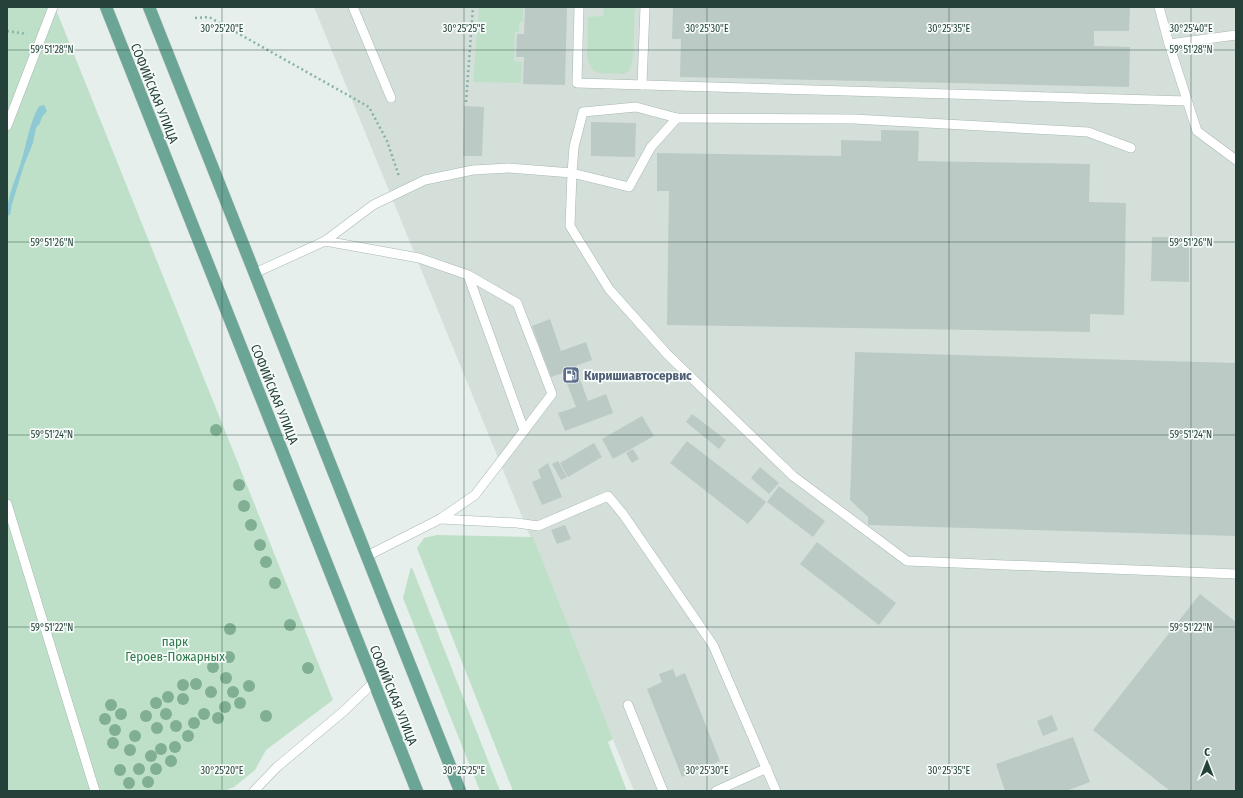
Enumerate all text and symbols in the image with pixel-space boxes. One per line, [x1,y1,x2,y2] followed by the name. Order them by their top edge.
[200,23,244,35] text: 30°25'20"E
[443,23,485,35] text: 30°25'25"E
[685,23,729,35] text: 30°25'30"E
[928,23,971,35] text: 30°25'35"E
[1169,23,1213,35] text: 30°25'40"E
[128,41,182,146] street label: СОФИЙСКАЯ УЛИЦА
[30,44,74,56] text: 59°51'28"N
[1169,44,1213,56] text: 59°51'28"N
[30,237,74,249] text: 59°51'26"N
[1169,237,1213,249] text: 59°51'26"N
[248,342,302,447] street label: СОФИЙСКАЯ УЛИЦА
[561,365,581,385] fuel station icon: Киришиавтосервис
[584,368,692,383] place label: Киришиавтосервис
[31,429,73,441] text: 59°51'24"N
[1170,429,1212,441] text: 59°51'24"N
[31,622,73,634] text: 59°51'22"N
[1170,622,1212,634] text: 59°51'22"N
[125,634,225,664] park label: парк Героев-Пожарных
[367,643,421,748] street label: СОФИЙСКАЯ УЛИЦА
[1187,742,1227,782] north arrow
[1204,746,1210,759] text: С
[200,765,244,777] text: 30°25'20"E
[443,765,485,777] text: 30°25'25"E
[685,765,729,777] text: 30°25'30"E
[928,765,971,777] text: 30°25'35"E

